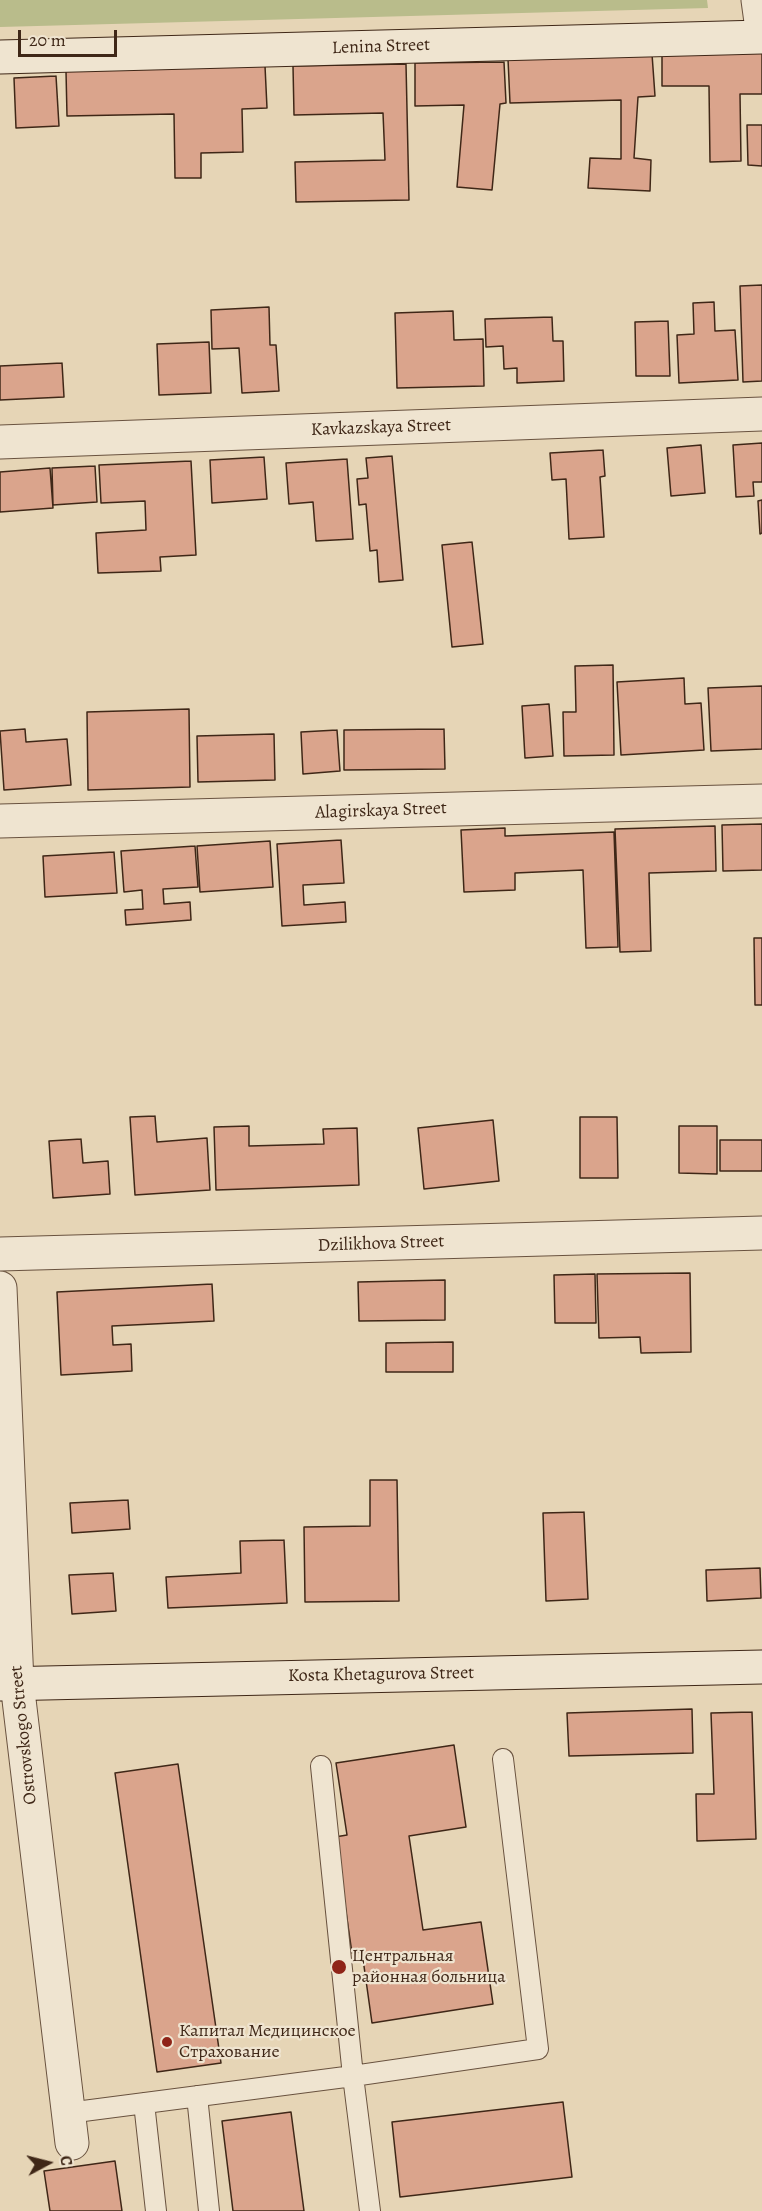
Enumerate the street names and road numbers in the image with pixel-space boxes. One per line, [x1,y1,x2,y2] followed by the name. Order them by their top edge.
[332,34,430,60] street label: Lenina Street
[311,415,451,441] street label: Kavkazskaya Street
[315,798,447,824] street label: Alagirskaya Street
[317,1231,445,1257] street label: Dzilikhova Street
[288,1663,474,1687] street label: Kosta Khetagurova Street
[6,1664,42,1806] street label: Ostrovskogo Street

